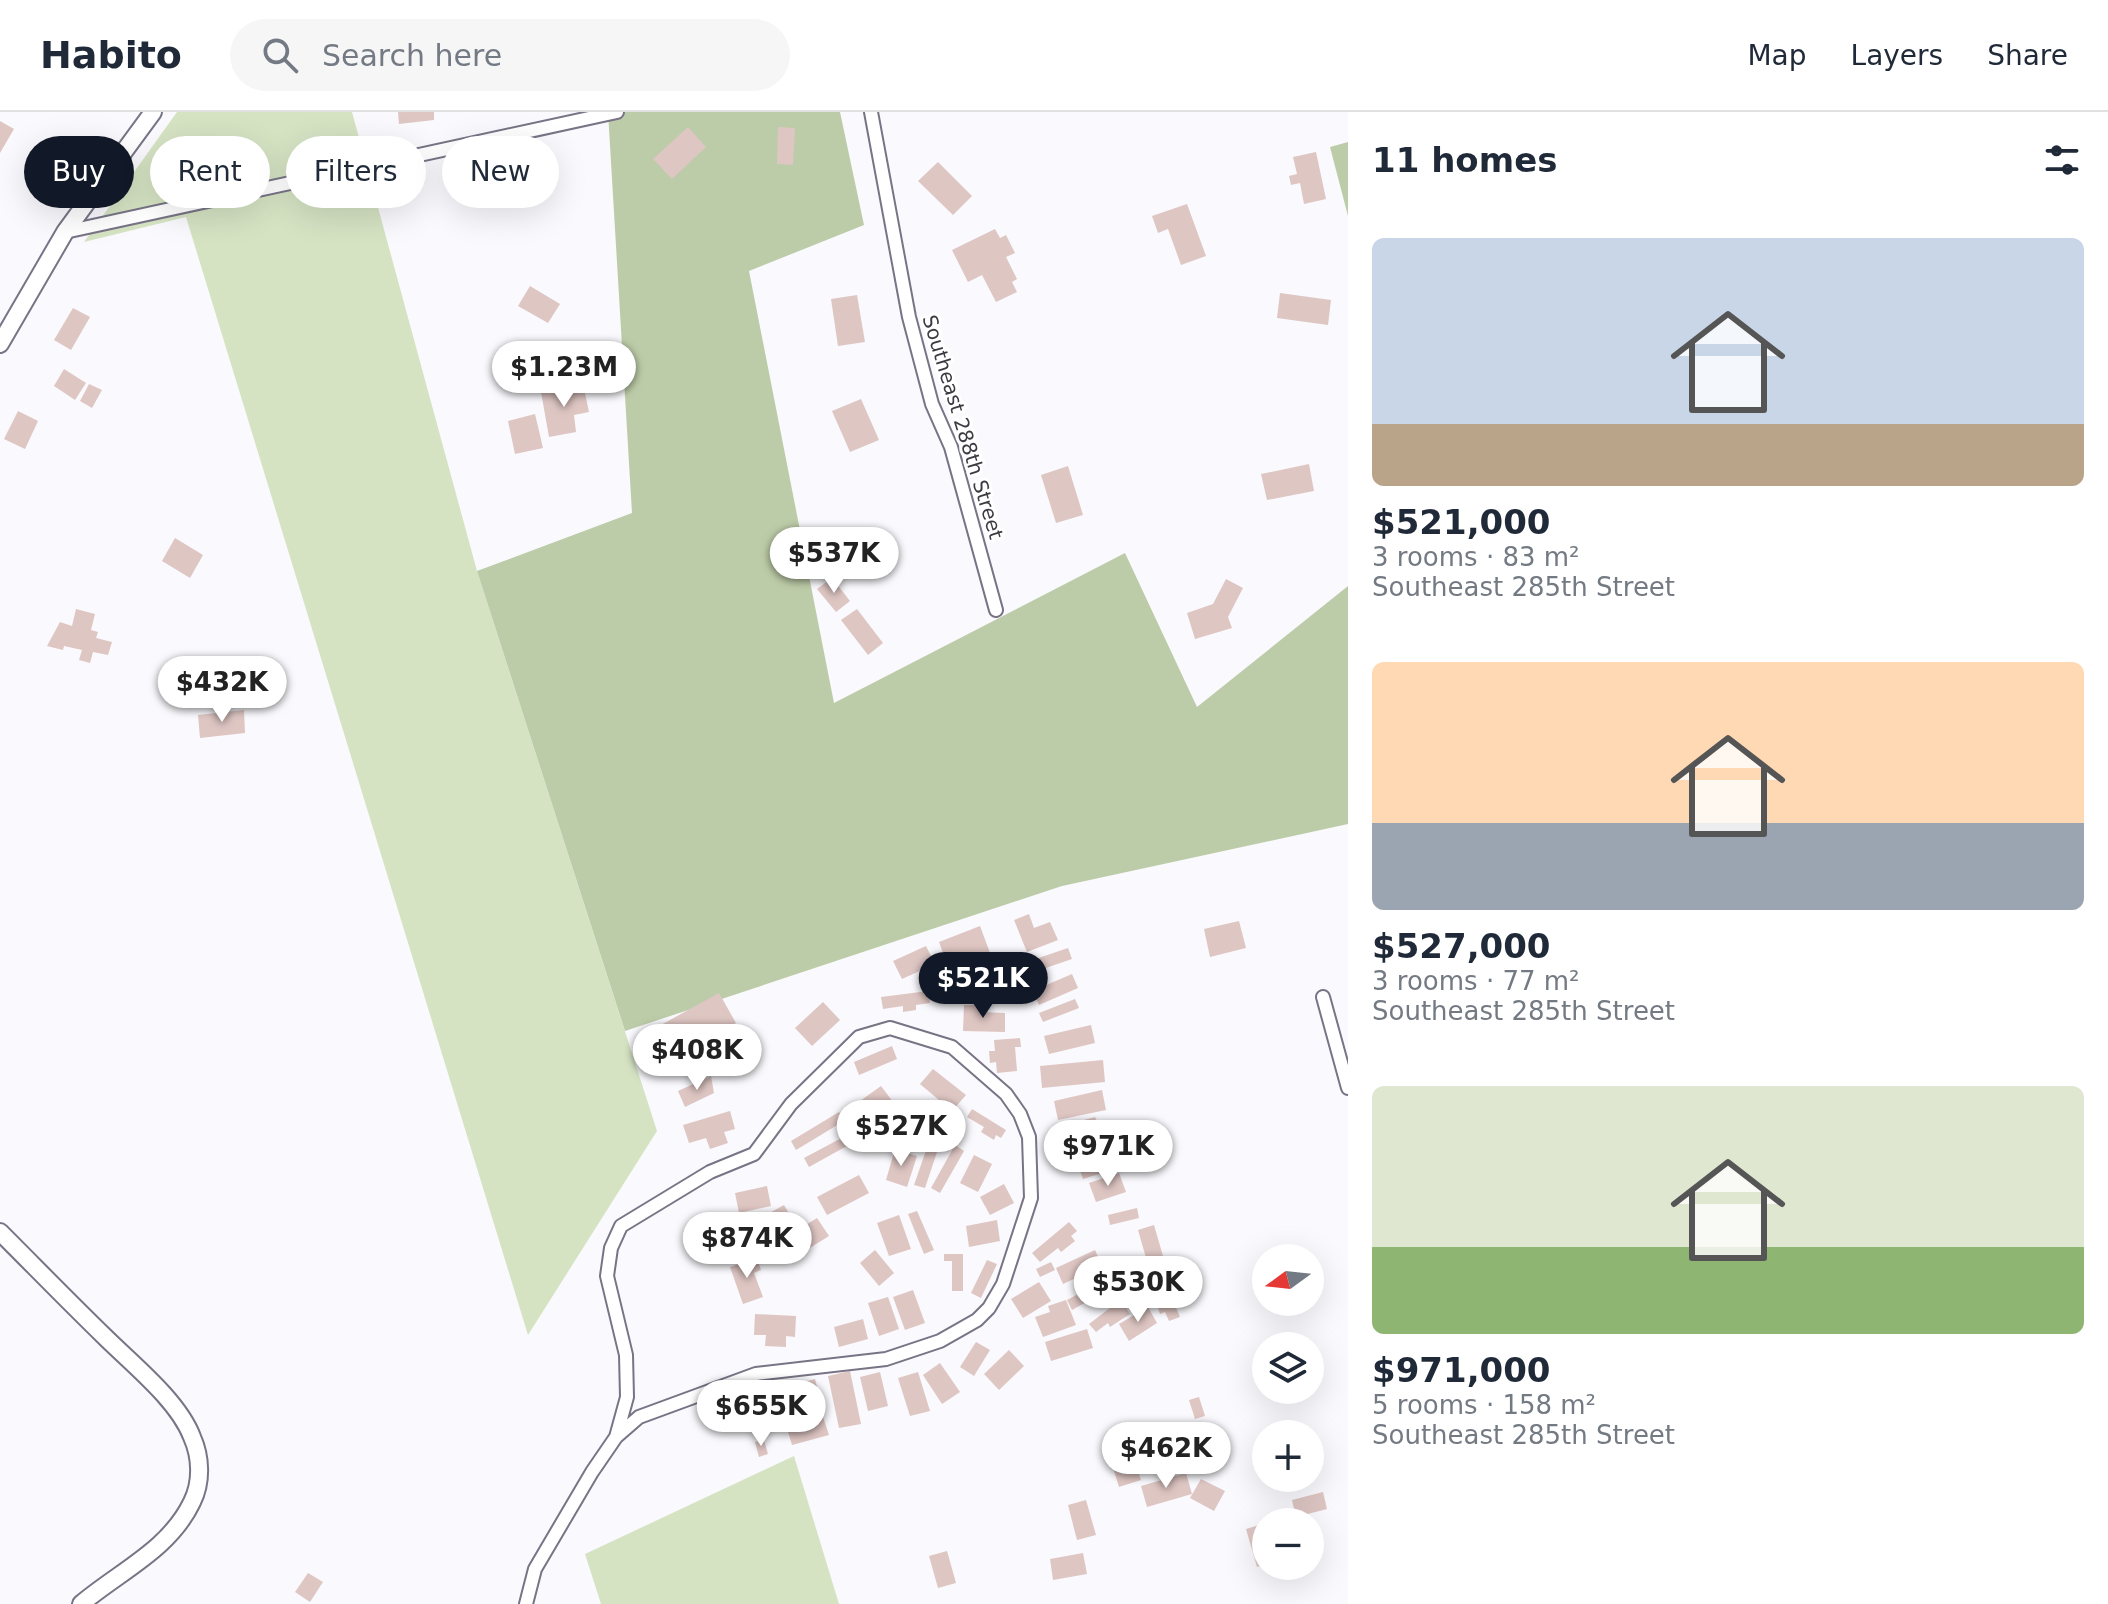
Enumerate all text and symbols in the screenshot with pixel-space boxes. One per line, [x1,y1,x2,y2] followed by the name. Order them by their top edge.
[230,19,790,91] search box
[40,33,182,77] text: Habito
[258,33,302,77] icon: search
[322,38,502,73] text: Search here
[1747,39,1807,72] text: Map
[1851,39,1943,72] text: Layers
[1987,39,2068,72] text: Share
[24,136,134,208] chip: Buy
[150,136,270,208] chip: Rent
[286,136,426,208] chip: Filters
[442,136,559,208] chip: New
[2040,138,2084,182] icon: filters
[1372,140,1557,180] text: 11 homes
[1656,290,1800,434] icon: home
[917,312,1009,542] street label: Southeast 288th Street
[499,341,629,409] pin: $1.23M
[510,352,618,382] text: $1.23M
[1372,502,1551,542] text: $521,000
[778,527,890,595] pin: $537K
[788,538,880,568] text: $537K
[1372,542,1580,572] text: 3 rooms · 83 m²
[1372,572,1675,602] text: Southeast 285th Street
[166,656,278,724] pin: $432K
[176,667,268,697] text: $432K
[1656,714,1800,858] icon: home
[1372,926,1551,966] text: $527,000
[927,952,1039,1020] pin: $521K
[937,963,1029,993] text: $521K
[1372,966,1580,996] text: 3 rooms · 77 m²
[1372,996,1675,1026] text: Southeast 285th Street
[641,1024,753,1092] pin: $408K
[651,1035,743,1065] text: $408K
[845,1100,957,1168] pin: $527K
[855,1111,947,1141] text: $527K
[1052,1120,1164,1188] pin: $971K
[1062,1131,1154,1161] text: $971K
[1656,1138,1800,1282] icon: home
[691,1212,803,1280] pin: $874K
[701,1223,793,1253] text: $874K
[1252,1244,1324,1316] north arrow
[1252,1244,1324,1580] map controls
[1082,1256,1194,1324] pin: $530K
[1092,1267,1184,1297] text: $530K
[1252,1332,1324,1404] button: layers
[1372,1350,1551,1390] text: $971,000
[705,1380,817,1448] pin: $655K
[1372,1390,1596,1420] text: 5 rooms · 158 m²
[715,1391,807,1421] text: $655K
[1252,1420,1324,1492] button: +
[1372,1420,1675,1450] text: Southeast 285th Street
[1110,1422,1222,1490] pin: $462K
[1120,1433,1212,1463] text: $462K
[1252,1508,1324,1580] button: −

